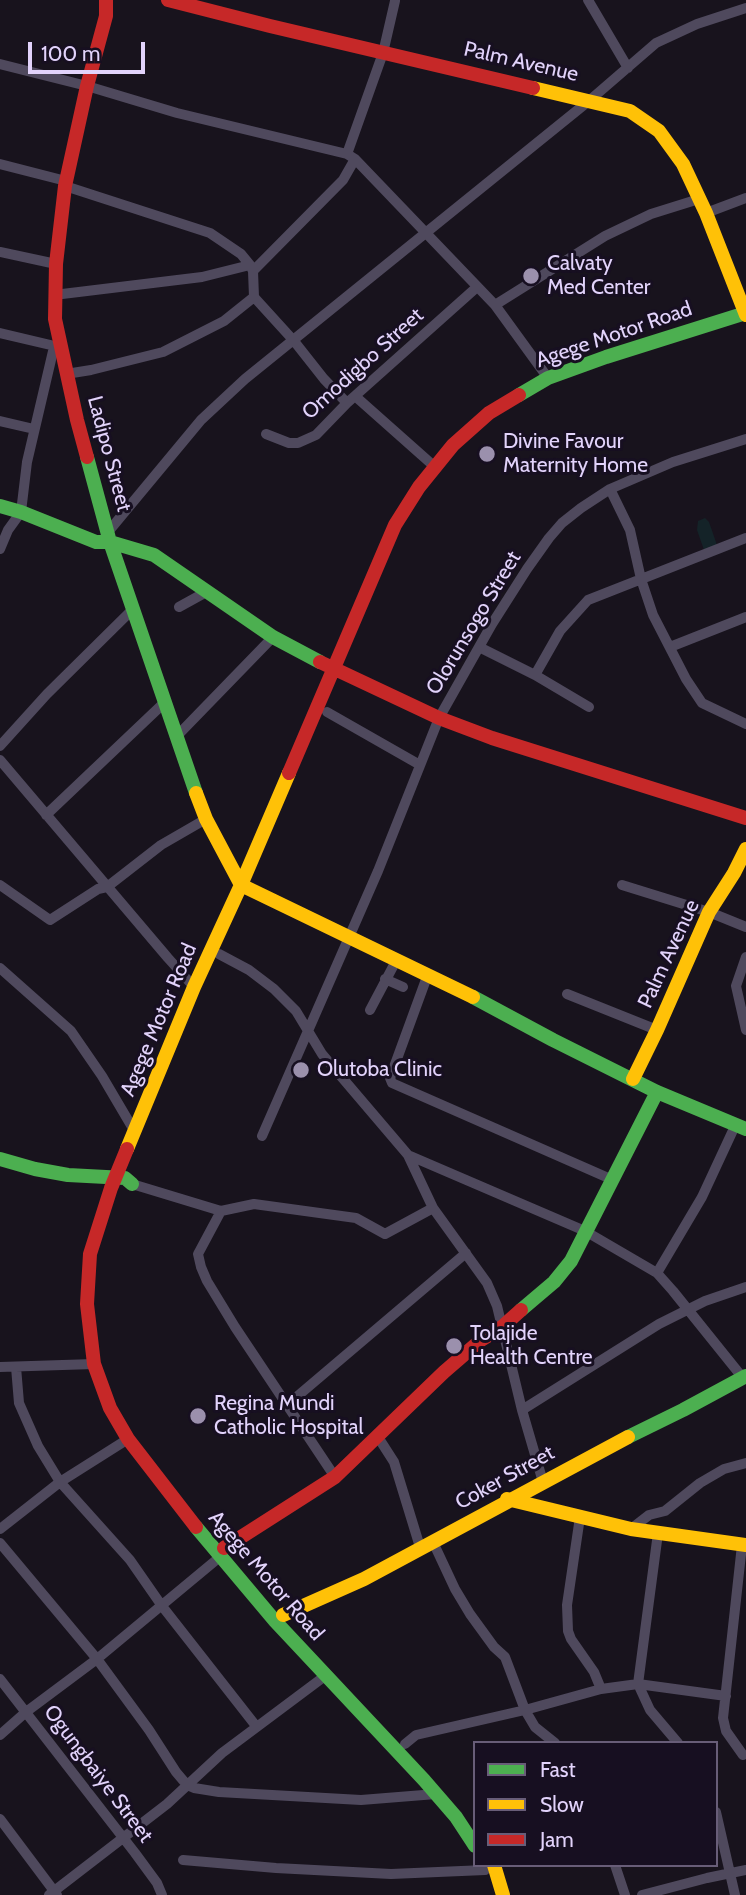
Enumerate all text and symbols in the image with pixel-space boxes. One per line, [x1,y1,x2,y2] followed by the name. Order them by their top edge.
[32,28,149,72] scale bar
[461,37,581,87] street label: Palm Avenue
[41,41,100,66] text: 100 m
[547,251,650,301] place label: Calvaty Med Center
[521,266,541,286] marker: Calvaty Med Center
[533,296,695,374] street label: Agege Motor Road
[297,303,429,425] street label: Omodigbo Street
[81,393,137,515] street label: Ladipo Street
[503,429,648,479] place label: Divine Favour Maternity Home
[477,444,497,464] marker: Divine Favour Maternity Home
[421,547,527,699] street label: Olorunsogo Street
[633,896,705,1012] street label: Palm Avenue
[115,940,203,1100] street label: Agege Motor Road
[317,1057,442,1083] place label: Olutoba Clinic
[291,1060,311,1080] marker: Olutoba Clinic
[470,1321,593,1371] place label: Tolajide Health Centre
[444,1336,464,1356] marker: Tolajide Health Centre
[214,1391,364,1441] place label: Regina Mundi Catholic Hospital
[188,1406,208,1426] marker: Regina Mundi Catholic Hospital
[451,1441,559,1515] street label: Coker Street
[203,1506,329,1646] street label: Agege Motor Road
[38,1700,158,1848] street label: Ogungbaiye Street
[473,1741,718,1867] legend
[540,1757,576,1782] text: Fast
[540,1792,584,1817] text: Slow
[540,1827,574,1852] text: Jam

